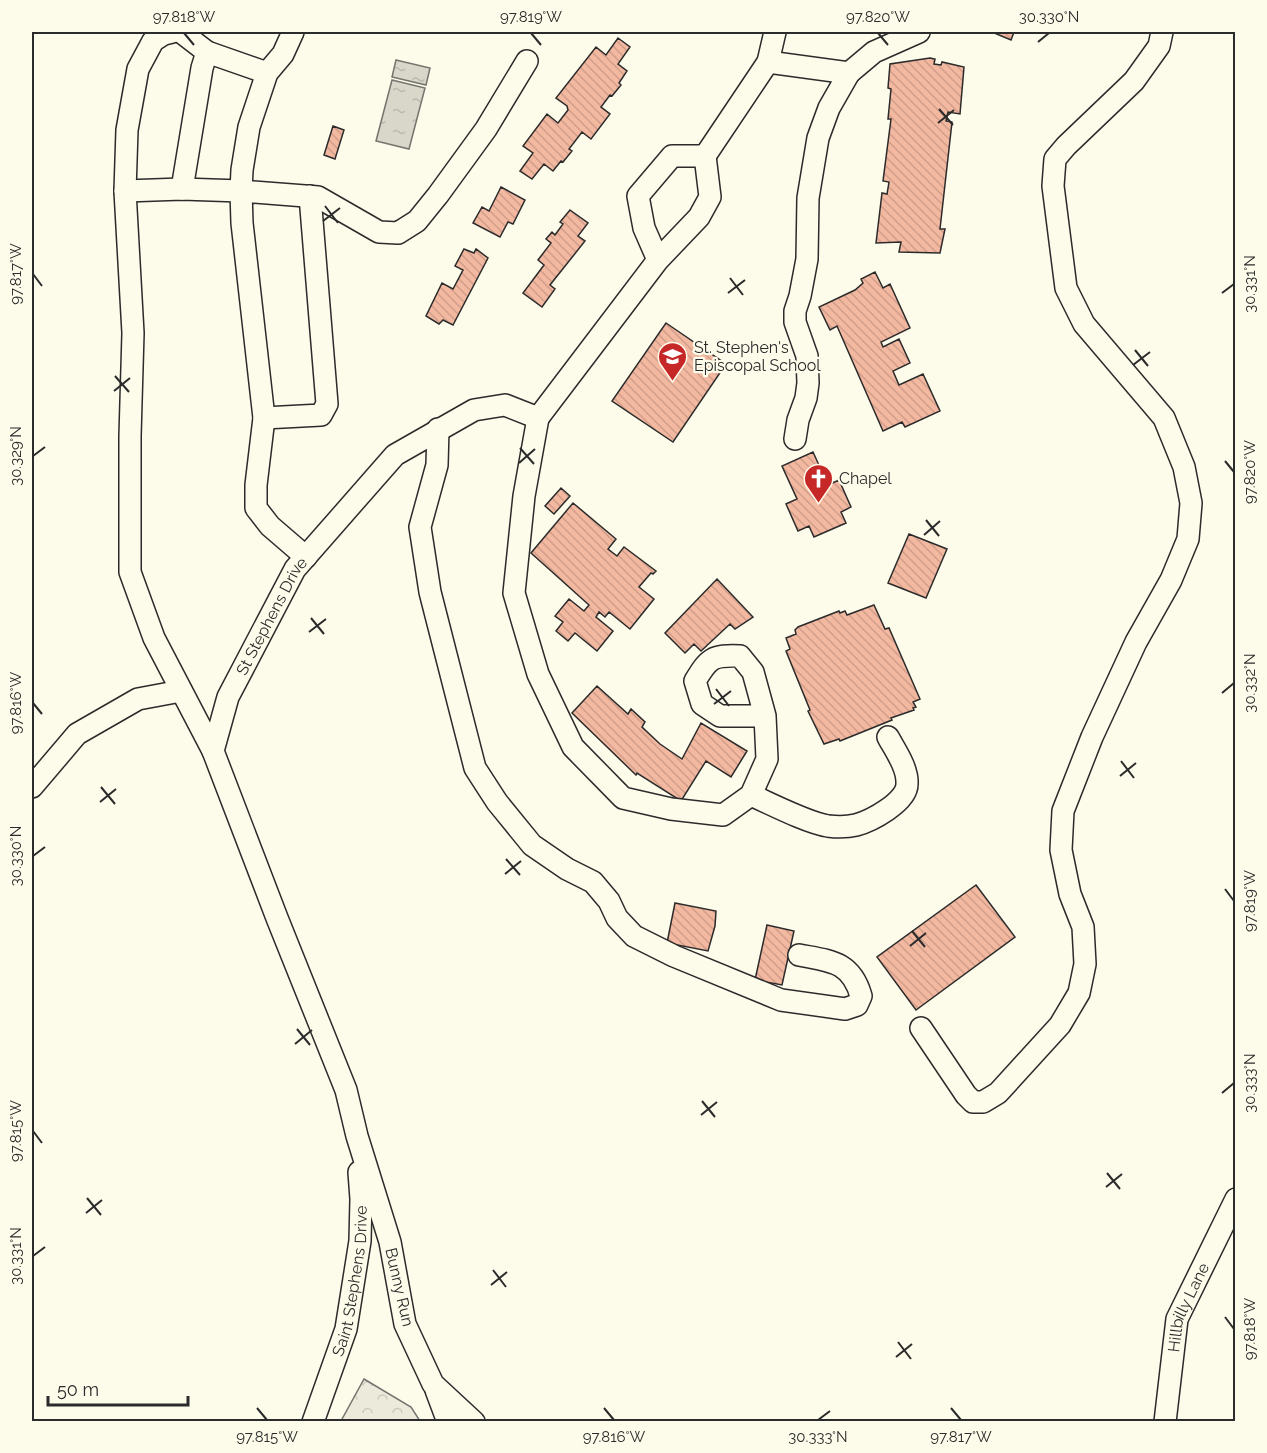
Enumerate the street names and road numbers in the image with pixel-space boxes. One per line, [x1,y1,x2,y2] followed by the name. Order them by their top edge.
[232,553,311,678] street label: St Stephens Drive
[328,1205,371,1359] street label: Saint Stephens Drive
[381,1246,418,1328] street label: Bunny Run
[1164,1260,1213,1353] street label: Hillbilly Lane

